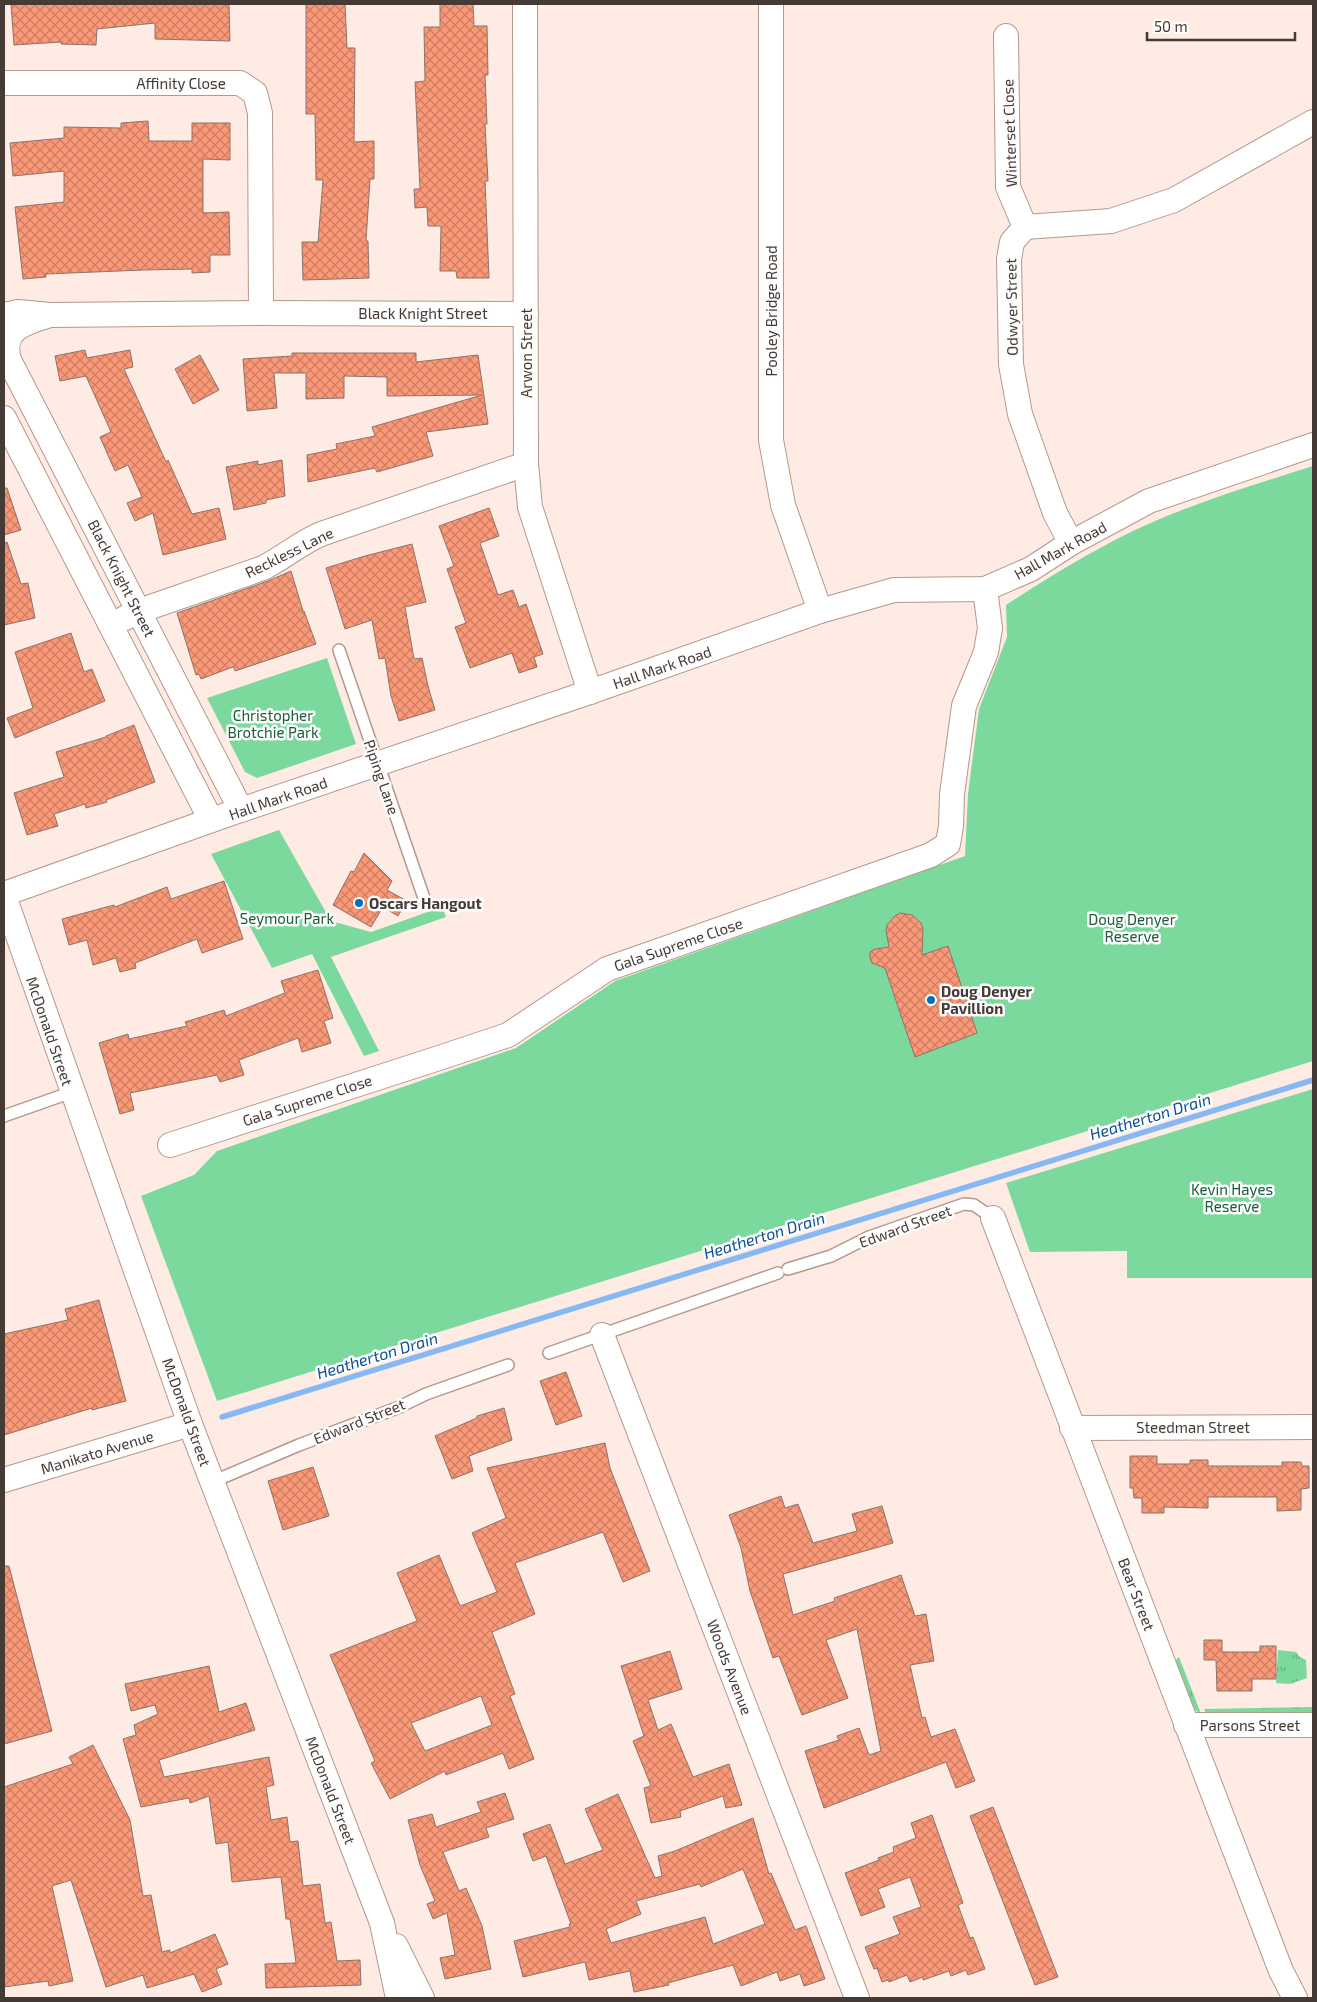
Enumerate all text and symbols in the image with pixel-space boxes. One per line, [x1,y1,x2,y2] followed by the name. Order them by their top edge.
[1147,10,1294,42] scale bar
[1154,17,1188,35] text: 50 m
[136,74,226,92] street label: Affinity Close
[998,79,1020,187] street label: Winterset Close
[762,245,780,377] street label: Pooley Bridge Road
[1001,258,1021,356] street label: Odwyer Street
[358,304,488,322] street label: Black Knight Street
[517,308,535,398] street label: Arwon Street
[85,516,159,640] street label: Black Knight Street
[1011,517,1109,583] street label: Hall Mark Road
[242,523,336,581] street label: Reckless Lane
[610,642,714,692] street label: Hall Mark Road
[227,706,319,741] park label: Christopher Brotchie Park
[361,737,403,817] street label: Piping Lane
[226,773,330,823] street label: Hall Mark Road
[369,894,482,912] place label: Oscars Hangout
[353,897,365,909] marker: Oscars Hangout
[240,909,335,927] park label: Seymour Park
[1088,910,1176,945] park label: Doug Denyer Reserve
[611,914,745,974] street label: Gala Supreme Close
[23,974,77,1088] street label: McDonald Street
[941,982,1032,1017] place label: Doug Denyer Pavillion
[925,994,937,1006] marker: Doug Denyer Pavillion
[240,1071,374,1129] street label: Gala Supreme Close
[1087,1089,1213,1143] water label: Heatherton Drain
[1191,1180,1273,1215] park label: Kevin Hayes Reserve
[856,1201,954,1251] street label: Edward Street
[701,1208,827,1262] water label: Heatherton Drain
[314,1328,440,1382] water label: Heatherton Drain
[159,1355,215,1469] street label: McDonald Street
[311,1394,408,1448] street label: Edward Street
[1136,1418,1250,1436] street label: Steedman Street
[38,1426,156,1478] street label: Manikato Avenue
[1115,1555,1159,1633] street label: Bear Street
[704,1617,756,1717] street label: Woods Avenue
[1200,1716,1301,1734] street label: Parsons Street
[302,1734,360,1847] street label: McDonald Street

